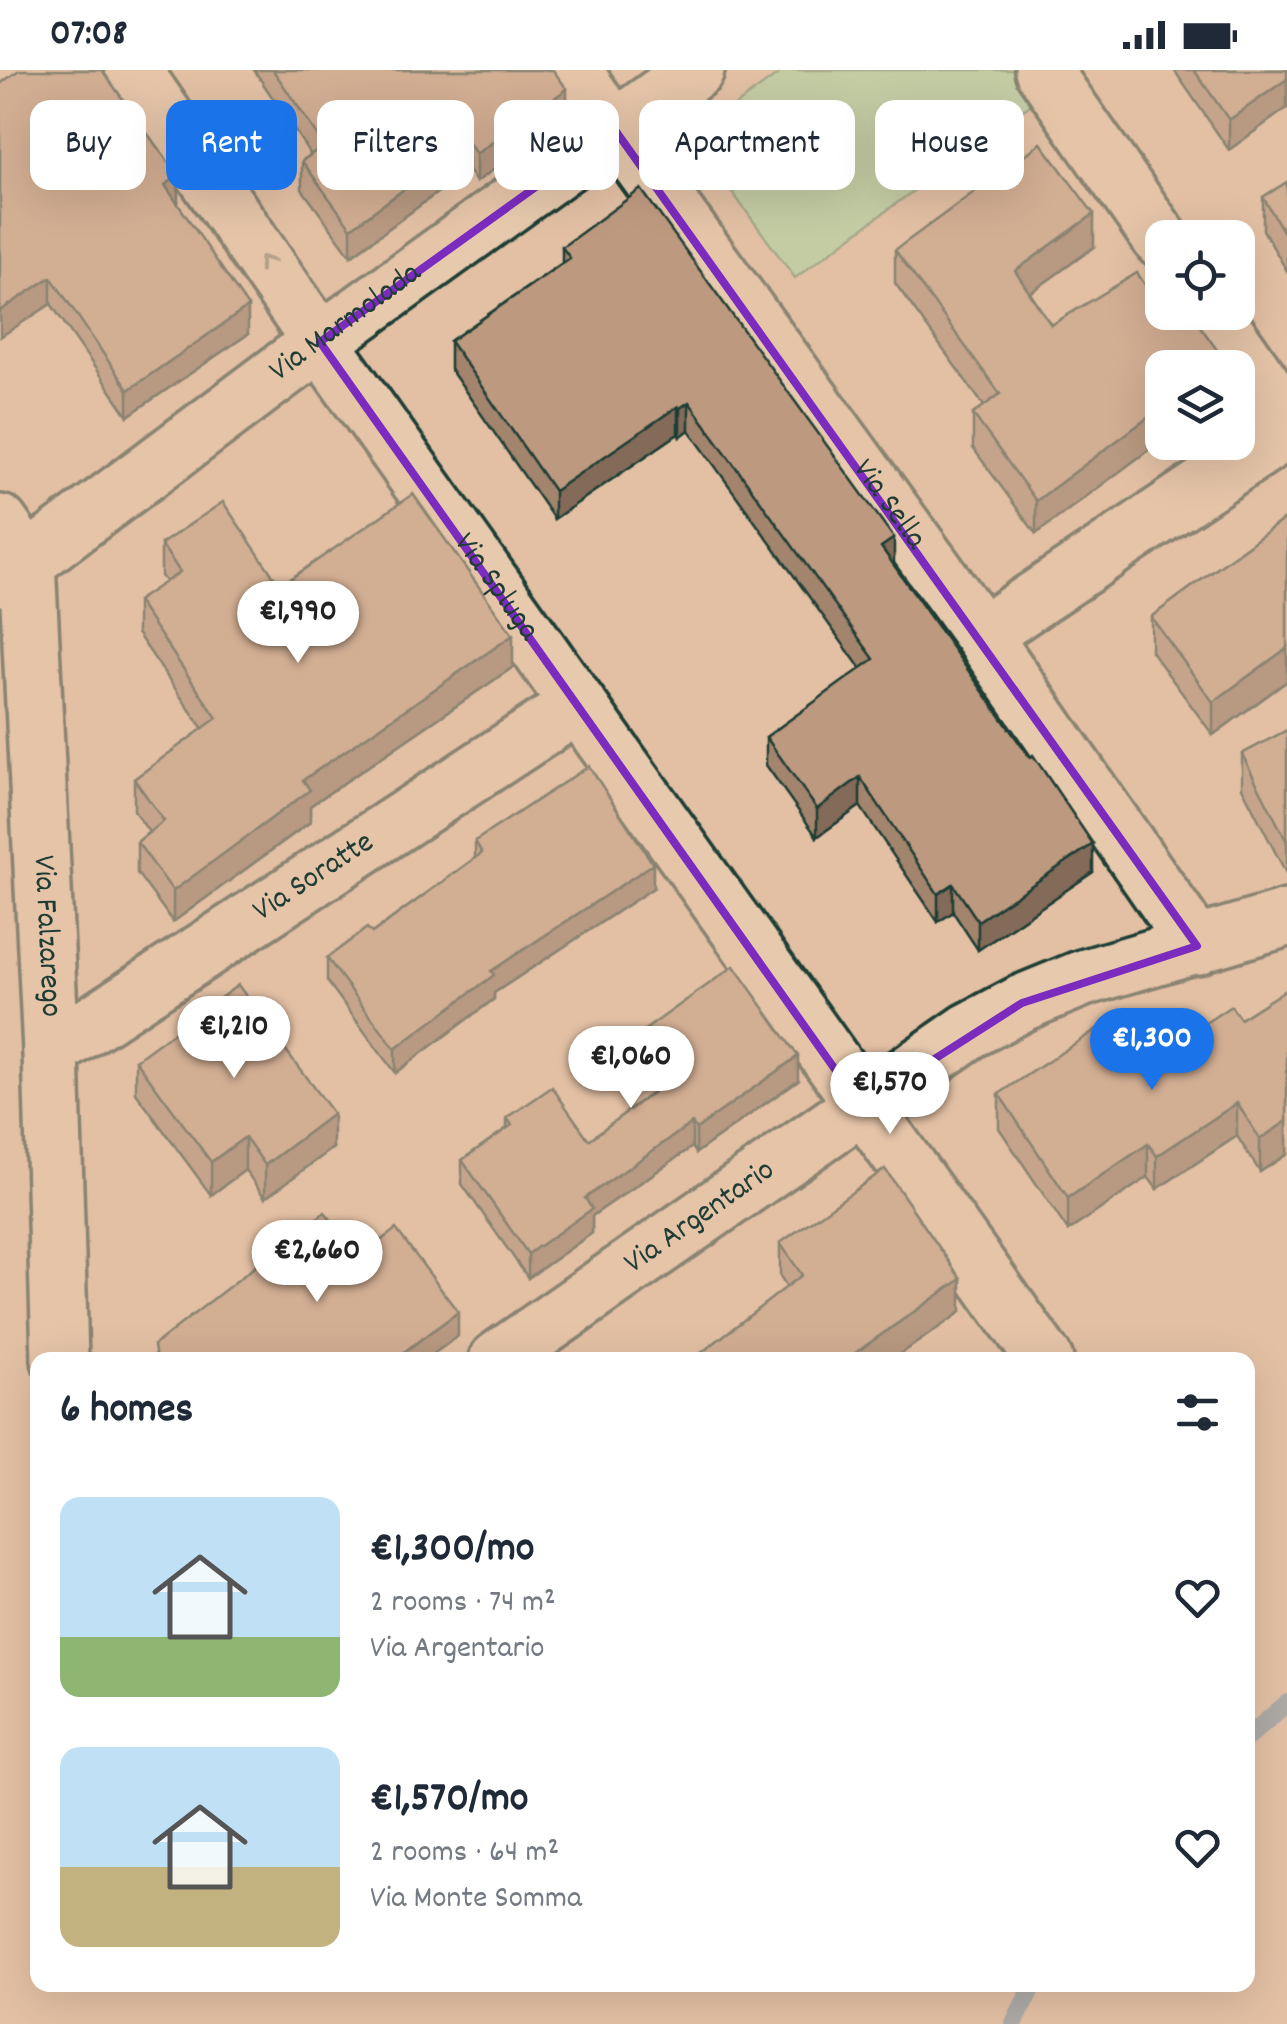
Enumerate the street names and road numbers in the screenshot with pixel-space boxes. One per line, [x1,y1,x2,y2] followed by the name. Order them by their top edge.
[261,252,433,395] street label: Via Marmolada
[839,451,937,561] street label: Via Sella
[441,525,550,652] street label: Via Spluga
[245,821,384,935] street label: Via Soratte
[18,854,72,1018] street label: Via Falzarego
[616,1149,785,1287] street label: Via Argentario

